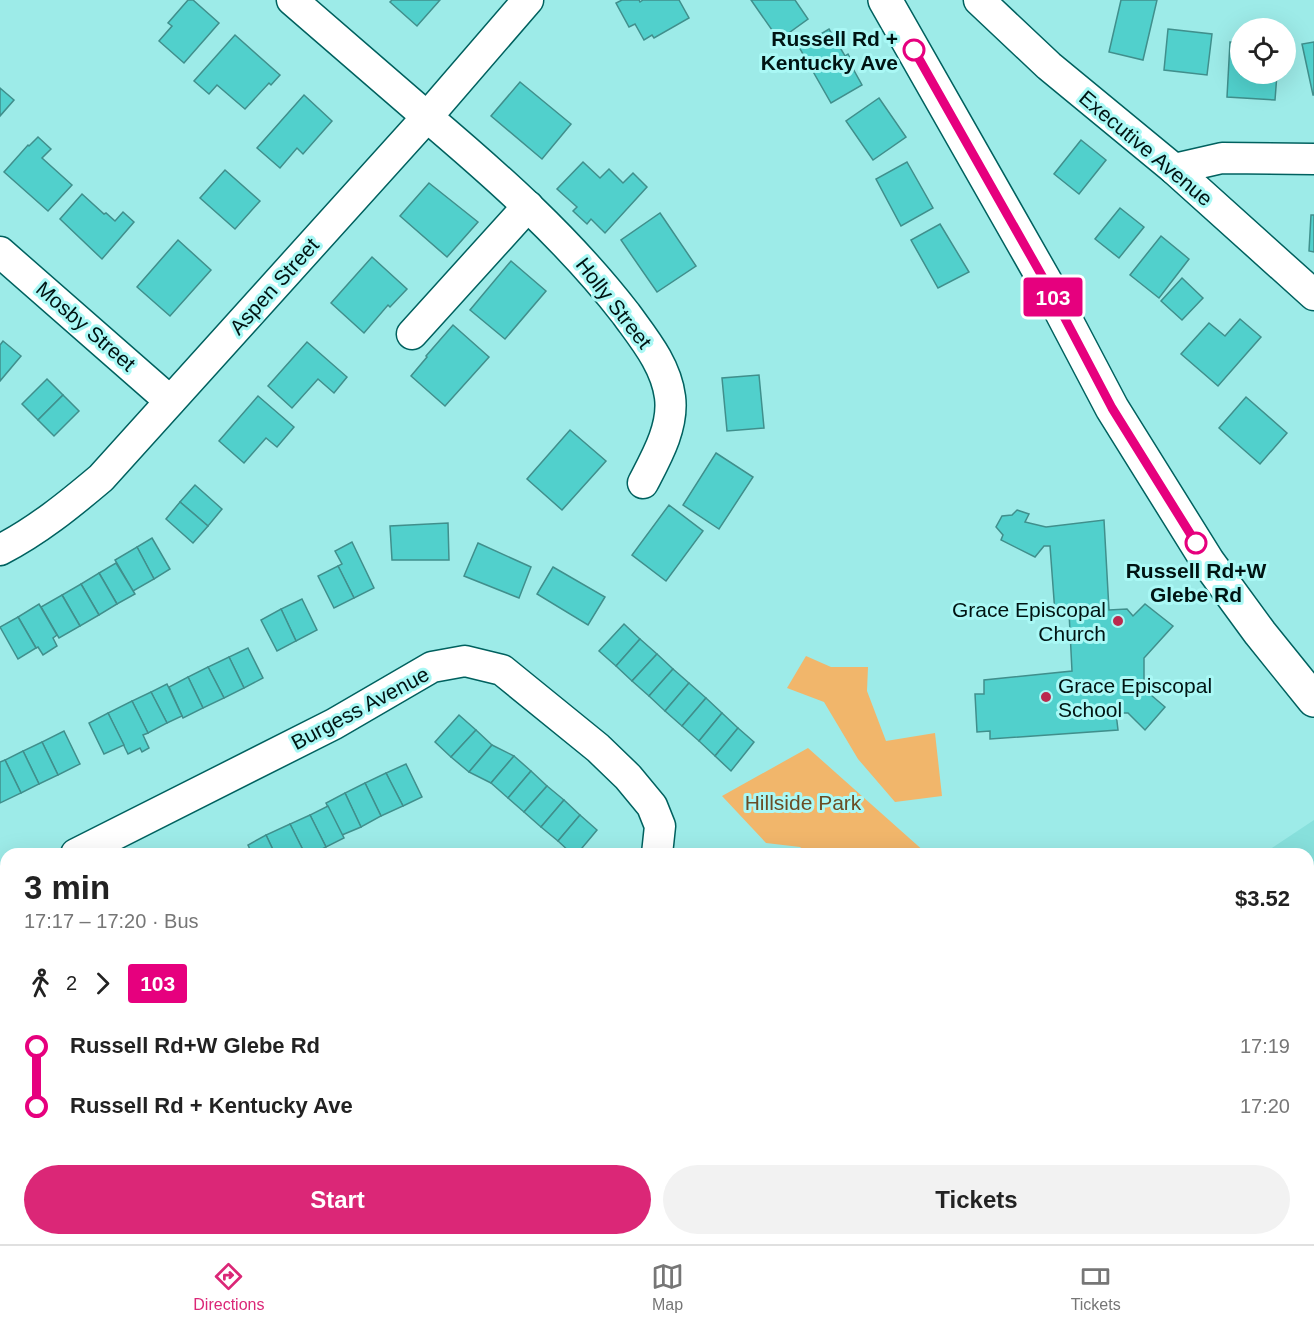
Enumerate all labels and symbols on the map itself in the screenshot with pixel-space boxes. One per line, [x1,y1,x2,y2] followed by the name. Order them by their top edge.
[761,27,898,74] place label: Russell Rd + Kentucky Ave
[903,39,925,61] marker: Russell Rd + Kentucky Ave
[1075,86,1217,210] street label: Executive Avenue
[225,233,323,339] street label: Aspen Street
[572,253,657,353] street label: Holly Street
[32,277,140,375] street label: Mosby Street
[1018,278,1088,316] line badge: 103
[1185,532,1207,554] marker: Russell Rd+W Glebe Rd
[1126,559,1266,606] place label: Russell Rd+W Glebe Rd
[952,598,1106,645] place label: Grace Episcopal Church
[1111,614,1125,628] marker: Grace Episcopal Church
[287,662,433,754] street label: Burgess Avenue
[1058,674,1212,721] place label: Grace Episcopal School
[1039,690,1053,704] marker: Grace Episcopal School
[745,791,862,814] park label: Hillside Park

